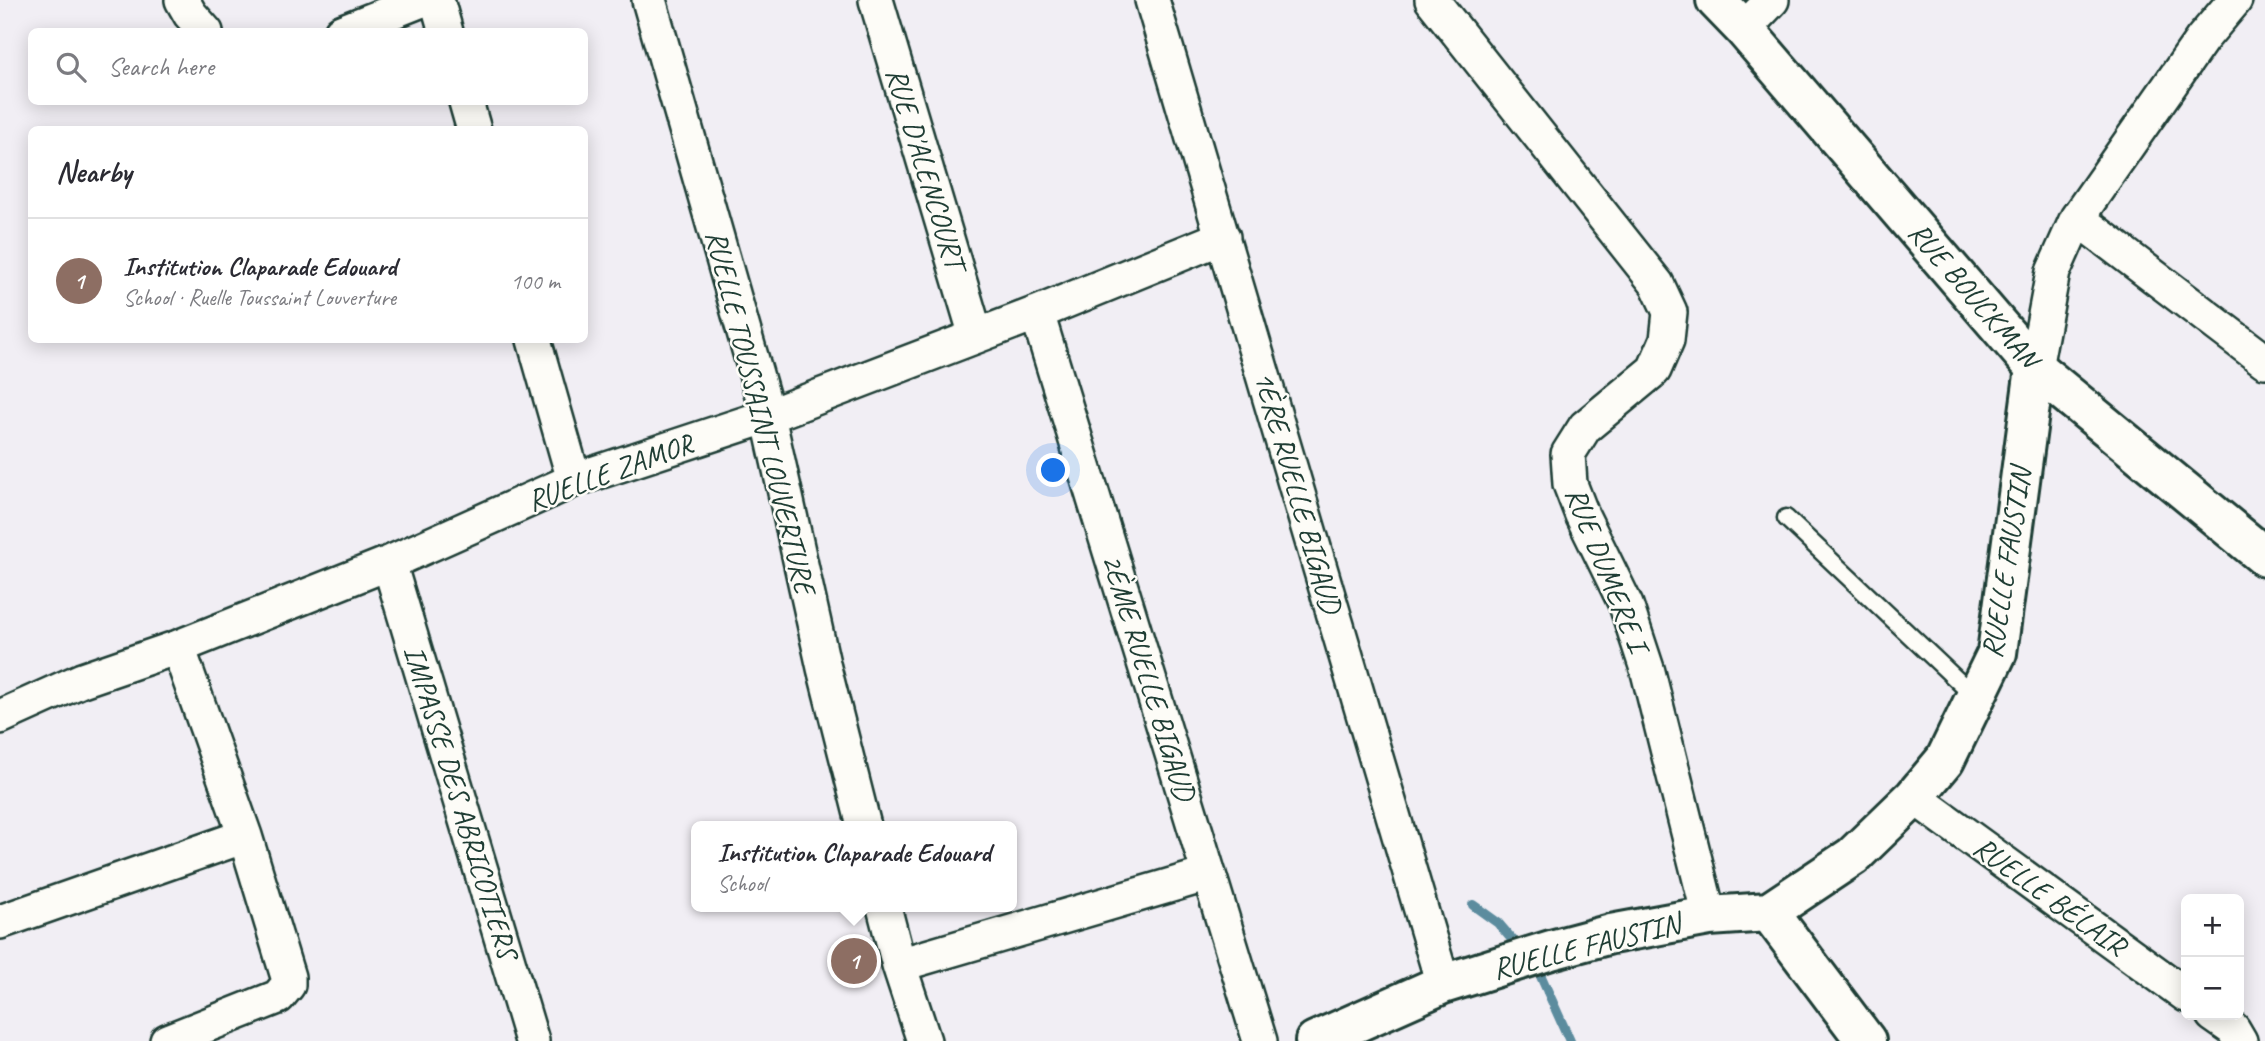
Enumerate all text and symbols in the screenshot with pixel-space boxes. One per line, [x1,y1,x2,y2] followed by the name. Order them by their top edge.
[28,28,588,105] search box
[52,48,90,86] icon: search
[108,50,214,83] text: Search here
[877,63,977,280] street label: RUE D'ALENCOURT
[56,153,132,191] text: Nearby
[1900,214,2050,379] street label: RUE BOUCKMAN
[697,226,825,601] street label: RUELLE TOUSSAINT LOUVERTURE
[123,250,396,283] text: Institution Claparade Edouard
[74,267,84,296] text: 1
[511,267,560,296] text: 100 m
[123,283,396,312] text: School · Ruelle Toussaint Louverture
[1245,367,1351,620] street label: 1ÈRE RUELLE BIGAUD
[522,424,700,520] street label: RUELLE ZAMOR
[1036,453,1070,487] your location
[1972,460,2041,661] street label: RUELLE FAUSTIN
[1557,481,1659,662] street label: RUE DUMERE I
[1093,549,1205,807] street label: 2ÈME RUELLE BIGAUD
[395,641,528,968] street label: IMPASSE DES ABRICOTIERS
[691,821,1017,912] popup
[1966,828,2136,966] street label: RUELLE BÉLAIR
[717,836,991,869] text: Institution Claparade Edouard
[717,869,767,898] text: School
[2181,894,2244,1020] map controls
[2181,894,2244,957] button: +
[1488,903,1688,988] street label: RUELLE FAUSTIN
[831,935,877,987] pin: 1
[2181,957,2244,1020] button: −

